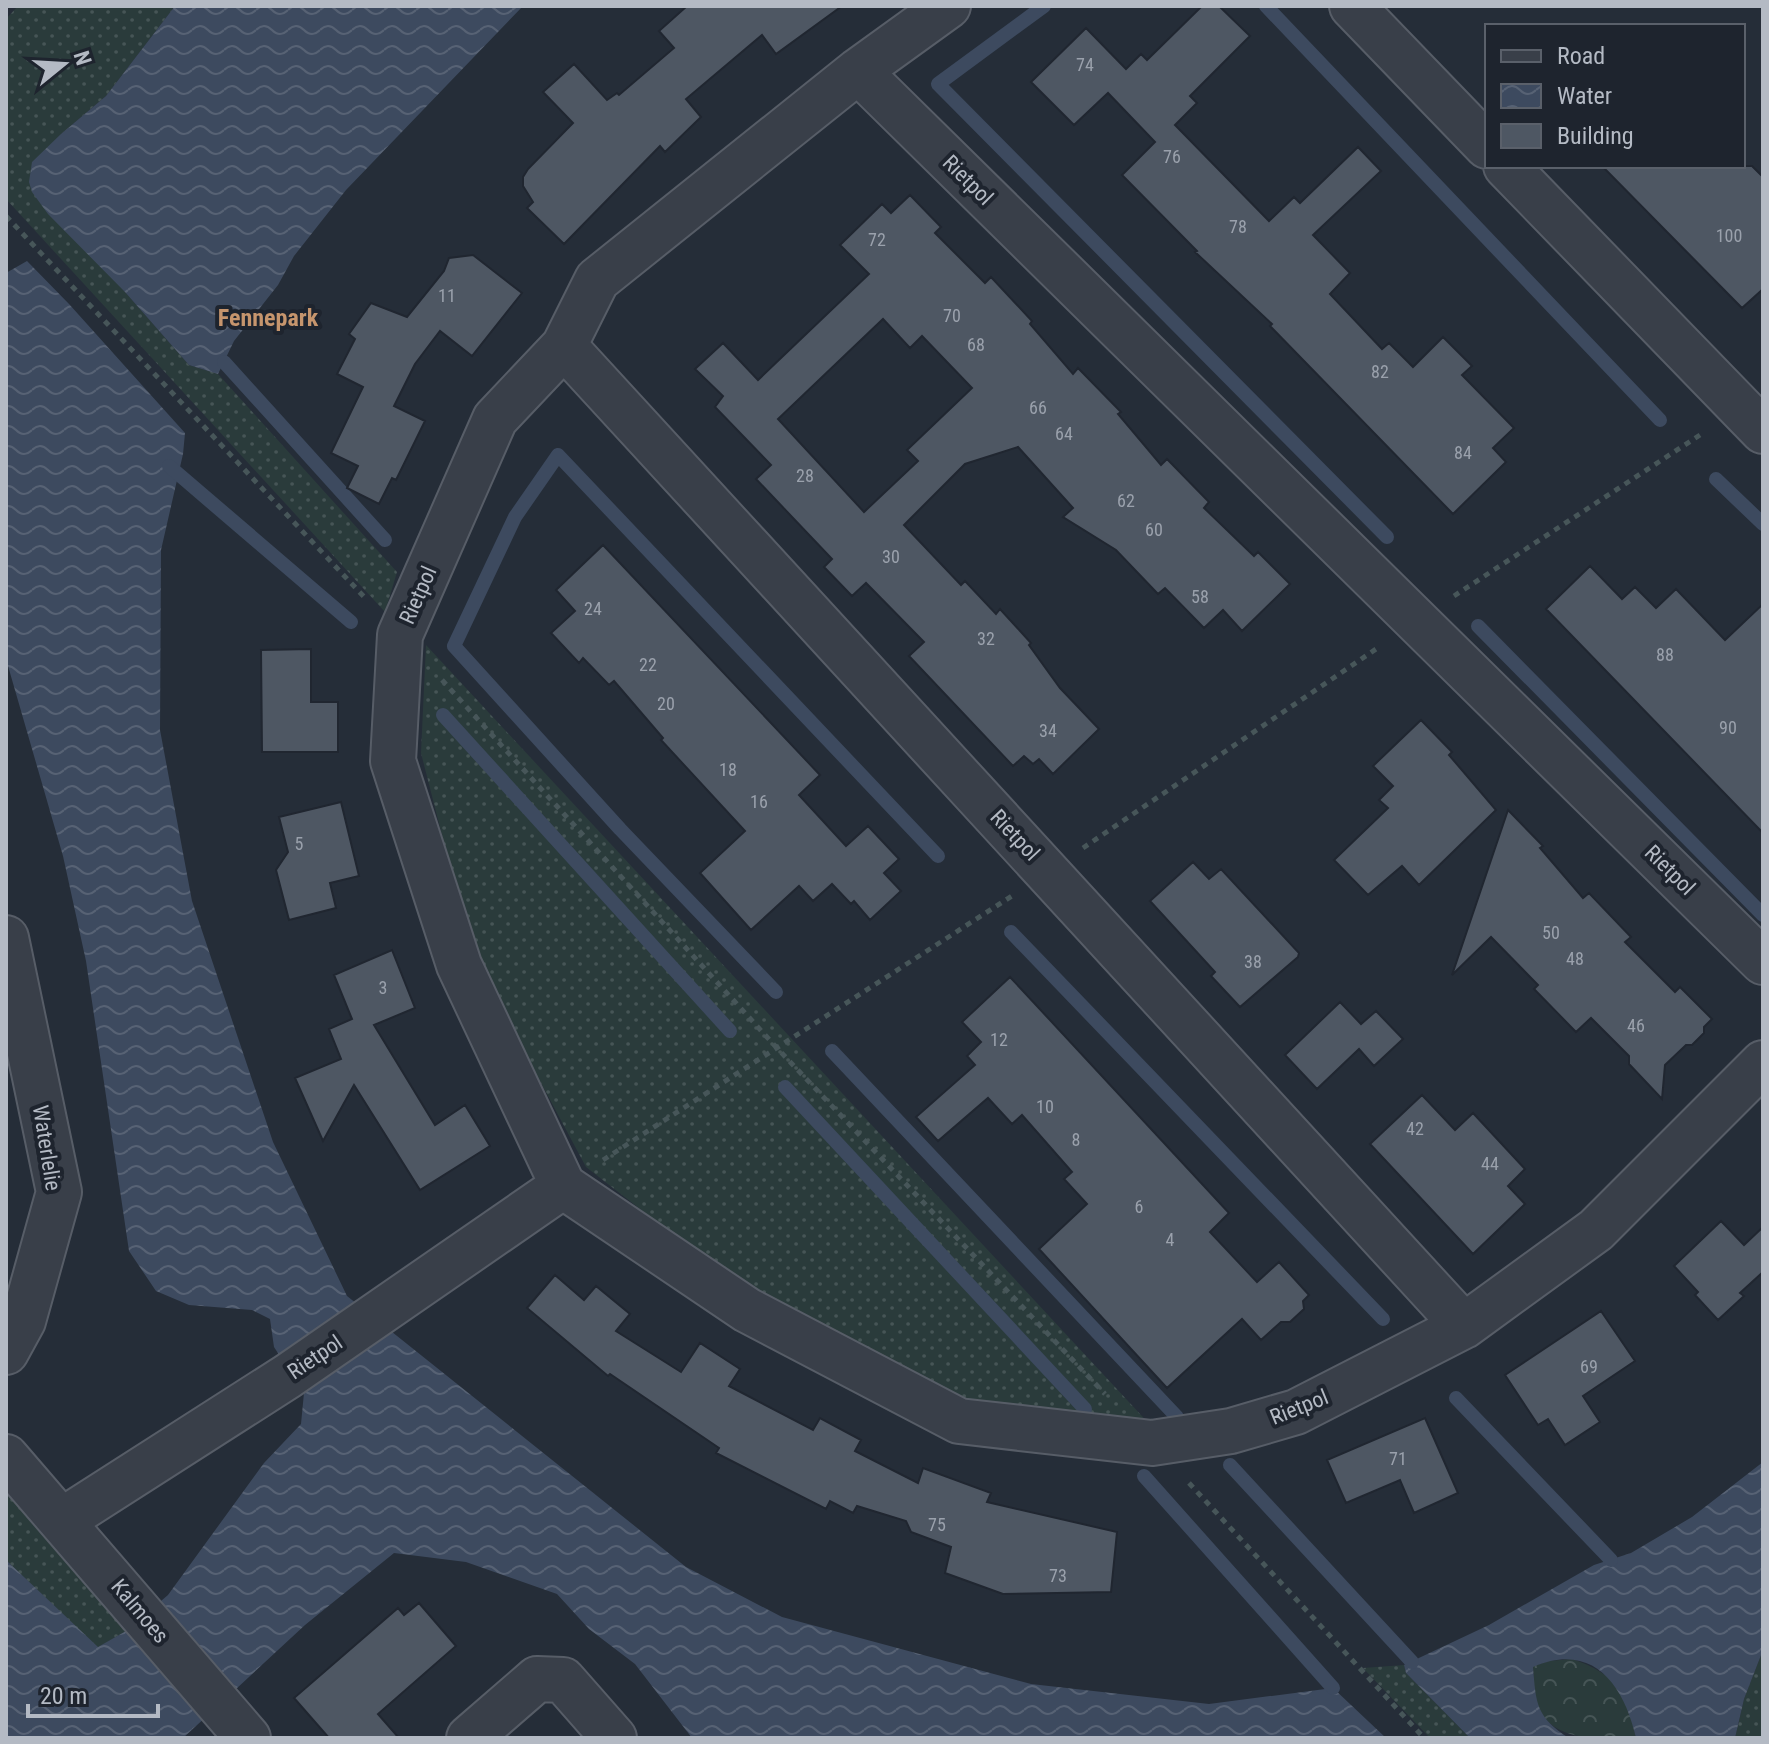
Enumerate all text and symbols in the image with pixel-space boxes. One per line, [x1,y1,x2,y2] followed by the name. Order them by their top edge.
[24,24,104,104] north arrow
[1485,24,1745,168] legend
[1557,42,1605,70] text: Road
[69,48,97,68] text: N
[1076,54,1094,75] house number: 74
[1557,82,1612,110] text: Water
[1557,122,1634,150] text: Building
[1163,146,1181,167] house number: 76
[938,150,998,210] street label: Rietpol
[1229,216,1247,237] house number: 78
[1716,225,1742,246] house number: 100
[868,229,886,250] house number: 72
[438,285,456,306] house number: 11
[218,304,319,332] district label: Fennepark
[943,305,961,326] house number: 70
[967,334,985,355] house number: 68
[1371,361,1389,382] house number: 82
[1029,397,1047,418] house number: 66
[1055,423,1073,444] house number: 64
[1454,442,1472,463] house number: 84
[796,465,814,486] house number: 28
[1117,490,1135,511] house number: 62
[1145,519,1163,540] house number: 60
[882,546,900,567] house number: 30
[394,562,442,628] street label: Rietpol
[1191,586,1209,607] house number: 58
[584,598,602,619] house number: 24
[977,628,995,649] house number: 32
[1656,644,1674,665] house number: 88
[639,654,657,675] house number: 22
[657,693,675,714] house number: 20
[1719,717,1737,738] house number: 90
[1039,720,1057,741] house number: 34
[719,759,737,780] house number: 18
[750,791,768,812] house number: 16
[985,804,1045,866] street label: Rietpol
[295,833,304,854] house number: 5
[1640,840,1700,900] street label: Rietpol
[1542,922,1560,943] house number: 50
[1566,948,1584,969] house number: 48
[1244,951,1262,972] house number: 38
[379,977,387,998] house number: 3
[1627,1015,1645,1036] house number: 46
[990,1029,1008,1050] house number: 12
[1036,1096,1054,1117] house number: 10
[28,1103,66,1193] street label: Waterlelie
[1406,1118,1424,1139] house number: 42
[1072,1129,1080,1150] house number: 8
[1481,1153,1499,1174] house number: 44
[1135,1196,1143,1217] house number: 6
[1166,1229,1175,1250] house number: 4
[283,1330,347,1384] street label: Rietpol
[1580,1356,1598,1377] house number: 69
[1266,1384,1332,1430] street label: Rietpol
[1389,1448,1407,1469] house number: 71
[928,1514,946,1535] house number: 75
[1049,1565,1067,1586] house number: 73
[106,1574,174,1648] street label: Kalmoes
[28,1668,158,1718] scale bar
[40,1682,87,1710] text: 20 m

